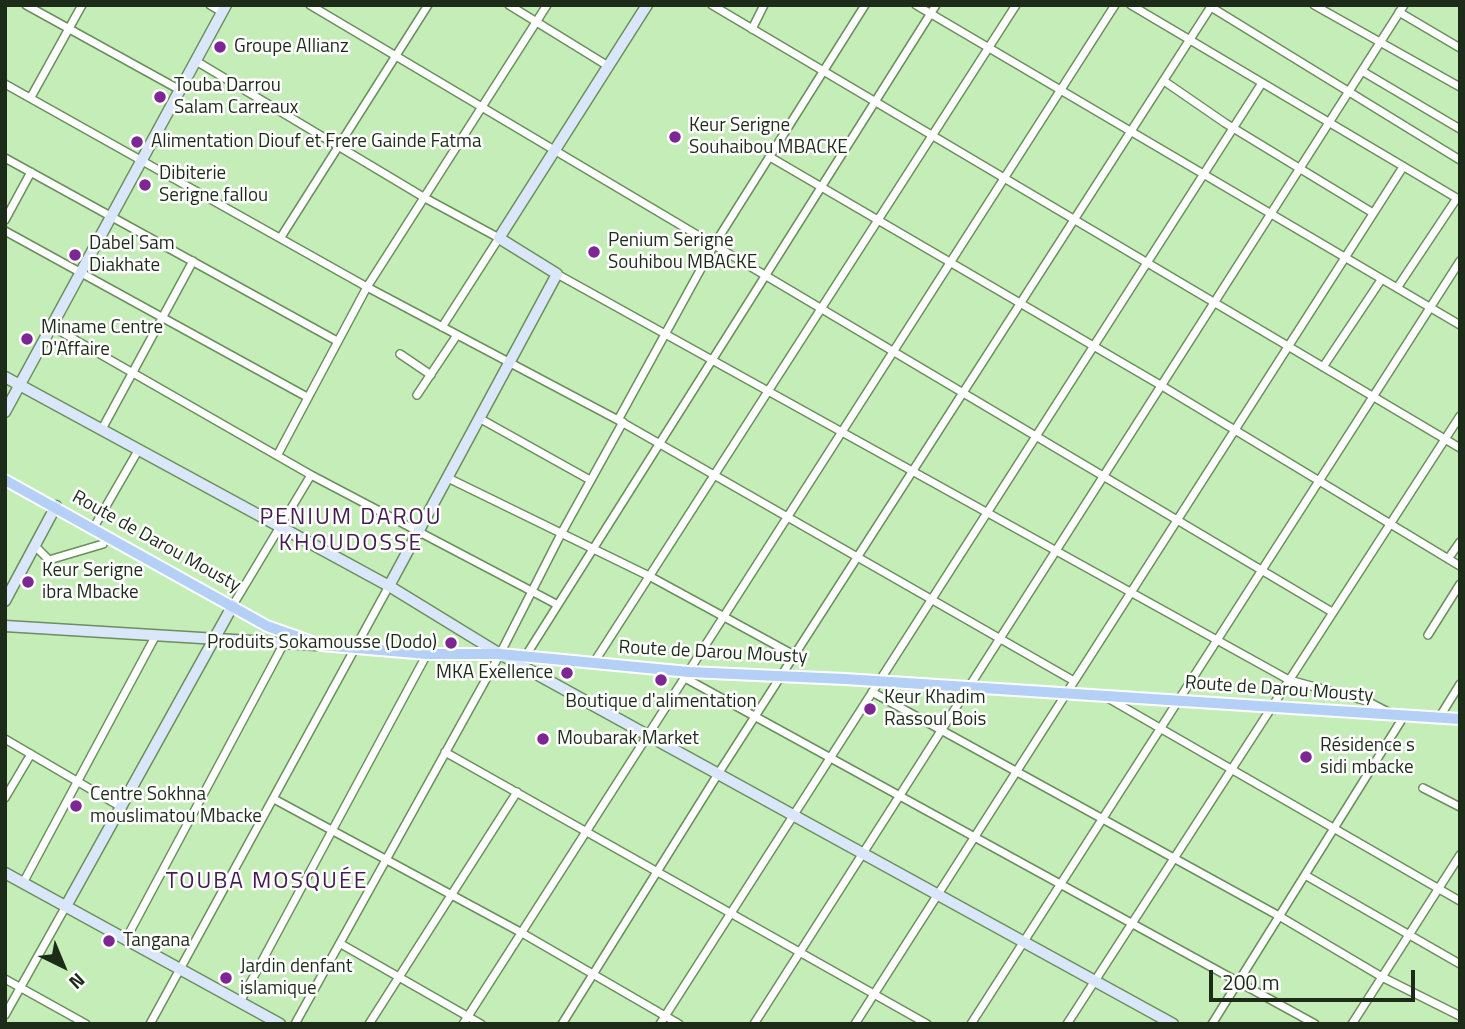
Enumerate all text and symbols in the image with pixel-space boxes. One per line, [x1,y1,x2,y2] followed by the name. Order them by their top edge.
[234,36,349,58] place label: Groupe Allianz
[212,39,228,55] marker: Groupe Allianz
[174,75,298,119] place label: Touba Darrou Salam Carreaux
[152,89,168,105] marker: Touba Darrou Salam Carreaux
[689,115,848,159] place label: Keur Serigne Souhaibou MBACKE
[667,129,683,145] marker: Keur Serigne Souhaibou MBACKE
[151,131,481,153] place label: Alimentation Diouf et Frere Gainde Fatma
[129,134,145,150] marker: Alimentation Diouf et Frere Gainde Fatma
[159,163,268,207] place label: Dibiterie Serigne fallou
[137,177,153,193] marker: Dibiterie Serigne fallou
[608,230,757,274] place label: Penium Serigne Souhibou MBACKE
[89,233,175,277] place label: Dabel Sam Diakhate
[586,244,602,260] marker: Penium Serigne Souhibou MBACKE
[67,247,83,263] marker: Dabel Sam Diakhate
[41,317,163,361] place label: Miname Centre D'Affaire
[19,331,35,347] marker: Miname Centre D'Affaire
[68,486,244,598] street label: Route de Darou Mousty
[261,504,441,558] district label: PENIUM DAROU KHOUDOSSE
[42,560,143,604] place label: Keur Serigne ibra Mbacke
[20,574,36,590] marker: Keur Serigne ibra Mbacke
[207,632,437,654] place label: Produits Sokamousse (Dodo)
[443,635,459,651] marker: Produits Sokamousse (Dodo)
[618,637,808,669] street label: Route de Darou Mousty
[436,662,553,684] place label: MKA Exellence
[559,665,575,681] marker: MKA Exellence
[653,672,669,688] marker: Boutique d'alimentation
[1184,672,1374,708] street label: Route de Darou Mousty
[884,687,986,731] place label: Keur Khadim Rassoul Bois
[565,691,757,713] place label: Boutique d'alimentation
[862,701,878,717] marker: Keur Khadim Rassoul Bois
[557,728,699,750] place label: Moubarak Market
[535,731,551,747] marker: Moubarak Market
[1320,735,1415,779] place label: Résidence s sidi mbacke
[1298,749,1314,765] marker: Résidence s sidi mbacke
[90,784,262,828] place label: Centre Sokhna mouslimatou Mbacke
[68,798,84,814] marker: Centre Sokhna mouslimatou Mbacke
[167,868,367,896] district label: TOUBA MOSQUÉE
[123,930,190,952] place label: Tangana
[28,931,98,1001] north arrow
[101,933,117,949] marker: Tangana
[240,956,352,1000] place label: Jardin denfant islamique
[1213,956,1420,1000] scale bar
[1222,966,1279,998] text: 200 m
[63,967,92,997] text: N
[218,970,234,986] marker: Jardin denfant islamique

